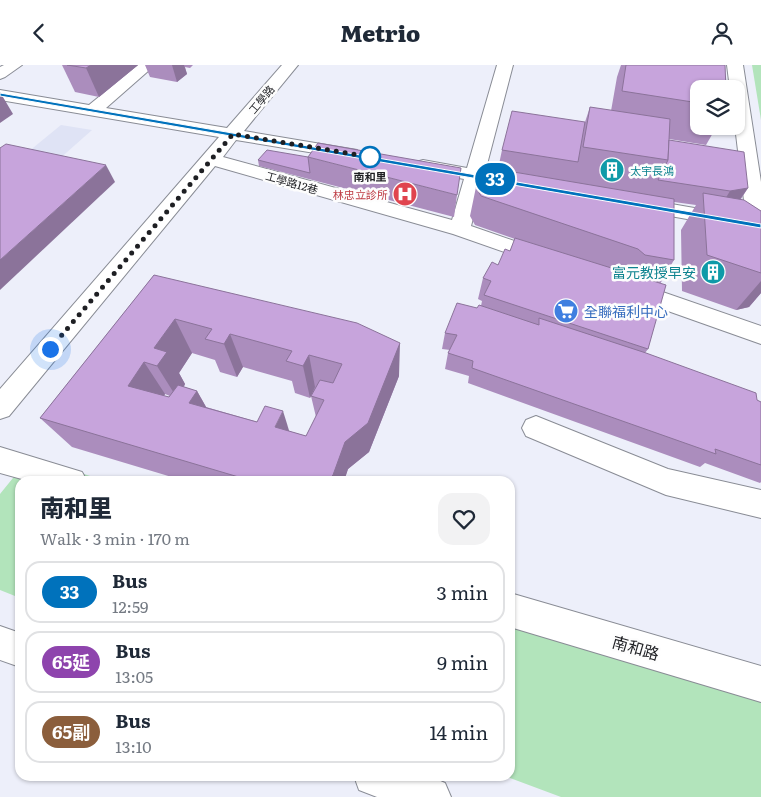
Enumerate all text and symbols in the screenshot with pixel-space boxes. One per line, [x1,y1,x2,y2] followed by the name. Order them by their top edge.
[341,16,420,49] text: Metrio
[25,19,53,47] icon: back
[708,19,736,47] icon: person
[690,80,745,135] map controls
[690,80,745,135] button: layers
[244,81,278,117] street label: 工學路
[359,146,381,168] marker: 南和里
[599,157,625,183] building icon: 太宇長鴻
[630,162,674,178] place label: 太宇長鴻
[472,163,518,195] line badge: 33
[485,165,505,192] text: 33
[264,167,320,197] street label: 工學路12巷
[354,168,387,184] place label: 南和里
[392,181,418,207] hospital icon: 林忠立診所
[333,186,388,202] place label: 林忠立診所
[700,259,726,285] building icon: 富元教授早安
[612,262,696,282] place label: 富元教授早安
[553,298,579,324] supermarket icon: 全聯福利中心
[584,301,668,321] place label: 全聯福利中心
[38,337,63,362] your location
[40,489,112,524] text: 南和里
[438,493,490,545] button: heart
[40,526,190,550] text: Walk · 3 min · 170 m
[112,566,147,594] text: Bus
[60,578,79,605] text: 33
[437,578,488,606] text: 3 min
[112,594,148,618] text: 12:59
[610,629,662,665] street label: 南和路
[115,636,151,664] text: Bus
[52,648,90,675] text: 65延
[437,648,488,676] text: 9 min
[115,664,153,688] text: 13:05
[115,706,151,734] text: Bus
[52,718,90,745] text: 65副
[429,718,488,746] text: 14 min
[115,734,152,758] text: 13:10

